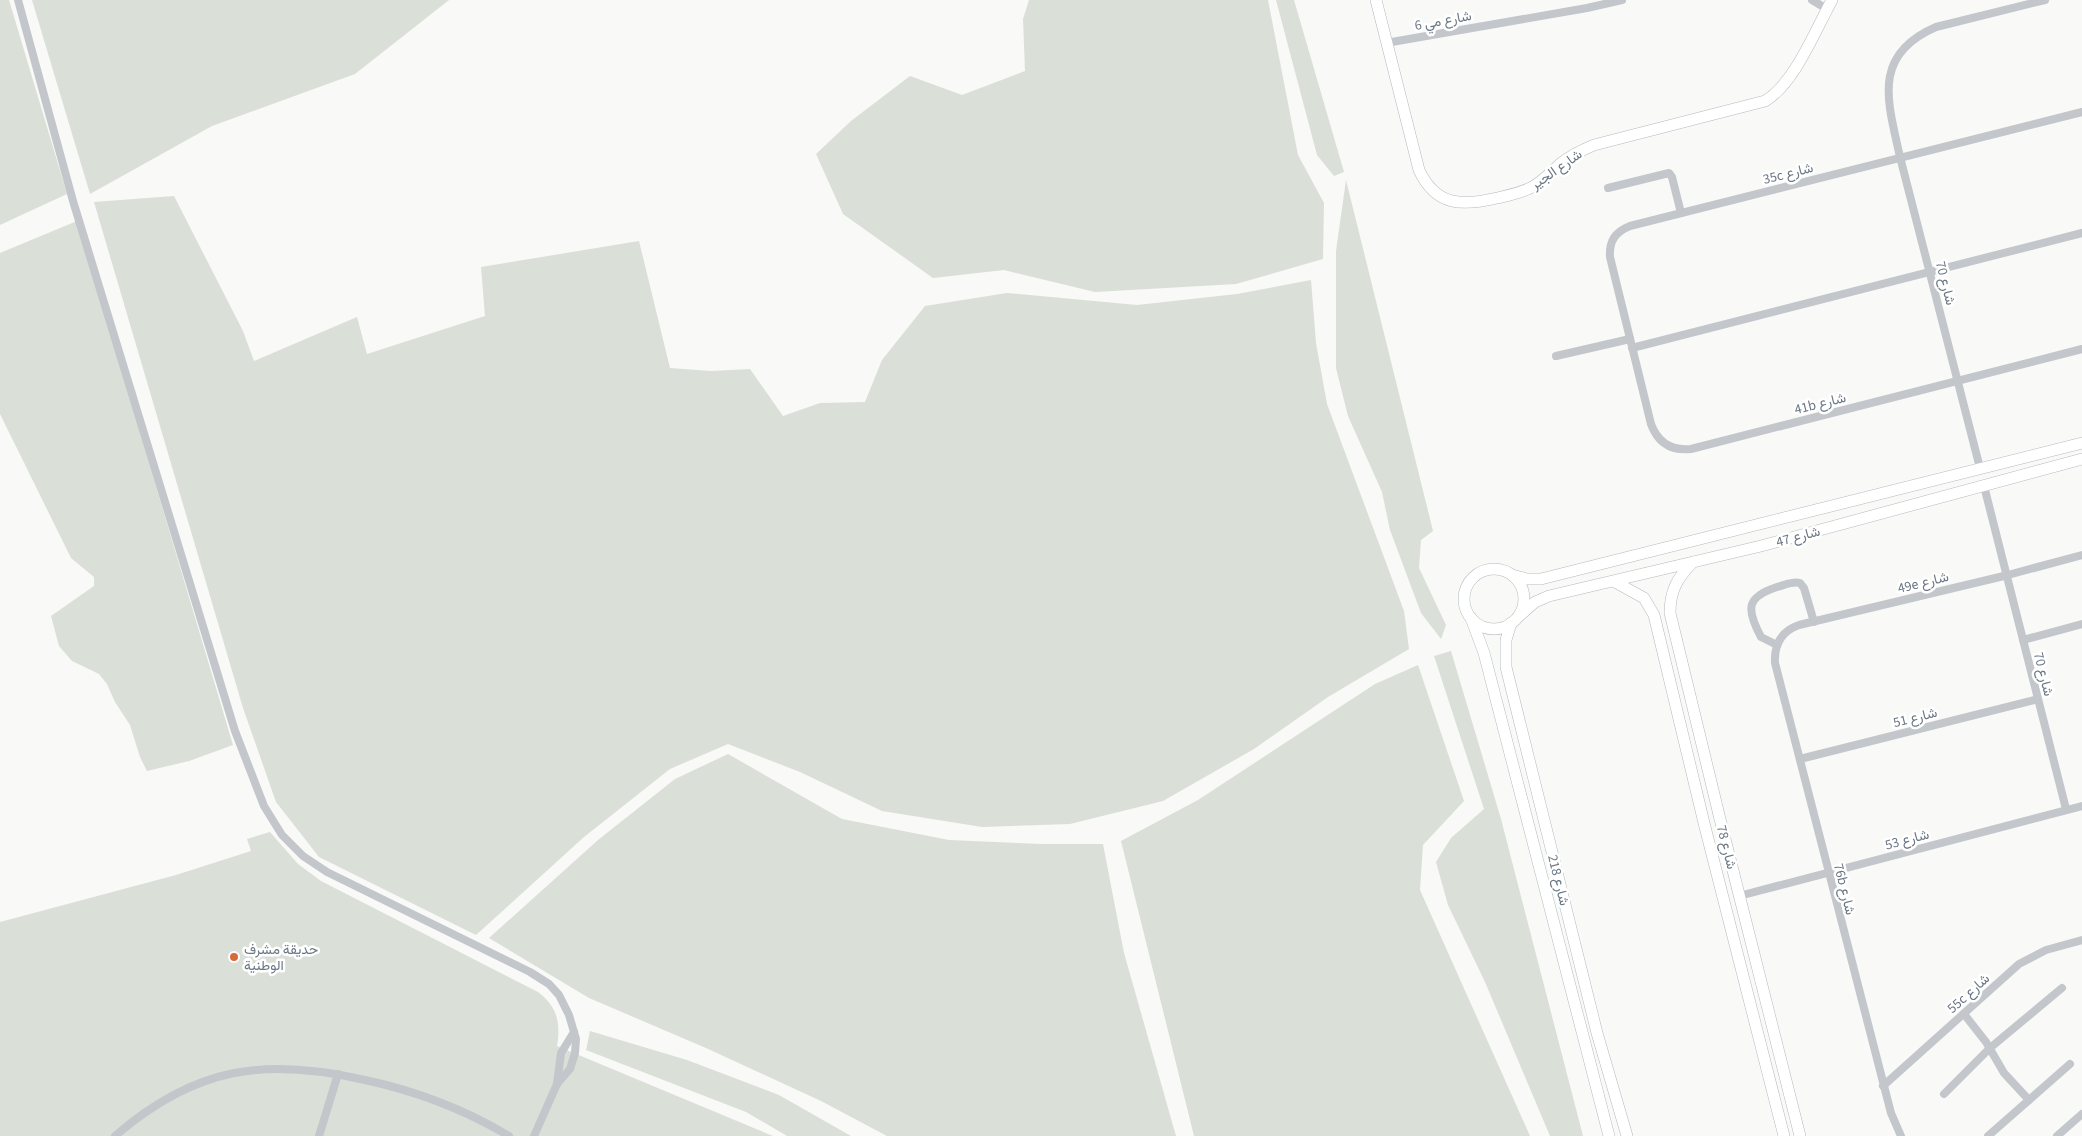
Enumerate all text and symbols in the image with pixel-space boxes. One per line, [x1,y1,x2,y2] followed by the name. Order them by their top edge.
[1413,6,1473,37] street label: شارع مي 6
[1526,145,1586,195] street label: شارع الجير
[1761,158,1816,190] street label: 35c شارع
[1930,259,1960,307] street label: شارع 70
[1792,388,1848,420] street label: 41b شارع
[1774,521,1823,552] street label: شارع 47
[1896,567,1951,599] street label: 49e شارع
[2028,650,2058,698] street label: شارع 70
[1891,703,1939,733] street label: شارع 51
[1711,823,1741,871] street label: شارع 78
[1883,824,1932,855] street label: شارع 53
[1542,853,1574,908] street label: شارع 218
[1828,861,1860,917] street label: 76b شارع
[244,940,318,976] place label: حديقة مشرف الوطنية
[228,951,240,963] marker: حديقة مشرف الوطنية
[1943,969,1994,1018] street label: 55c شارع

